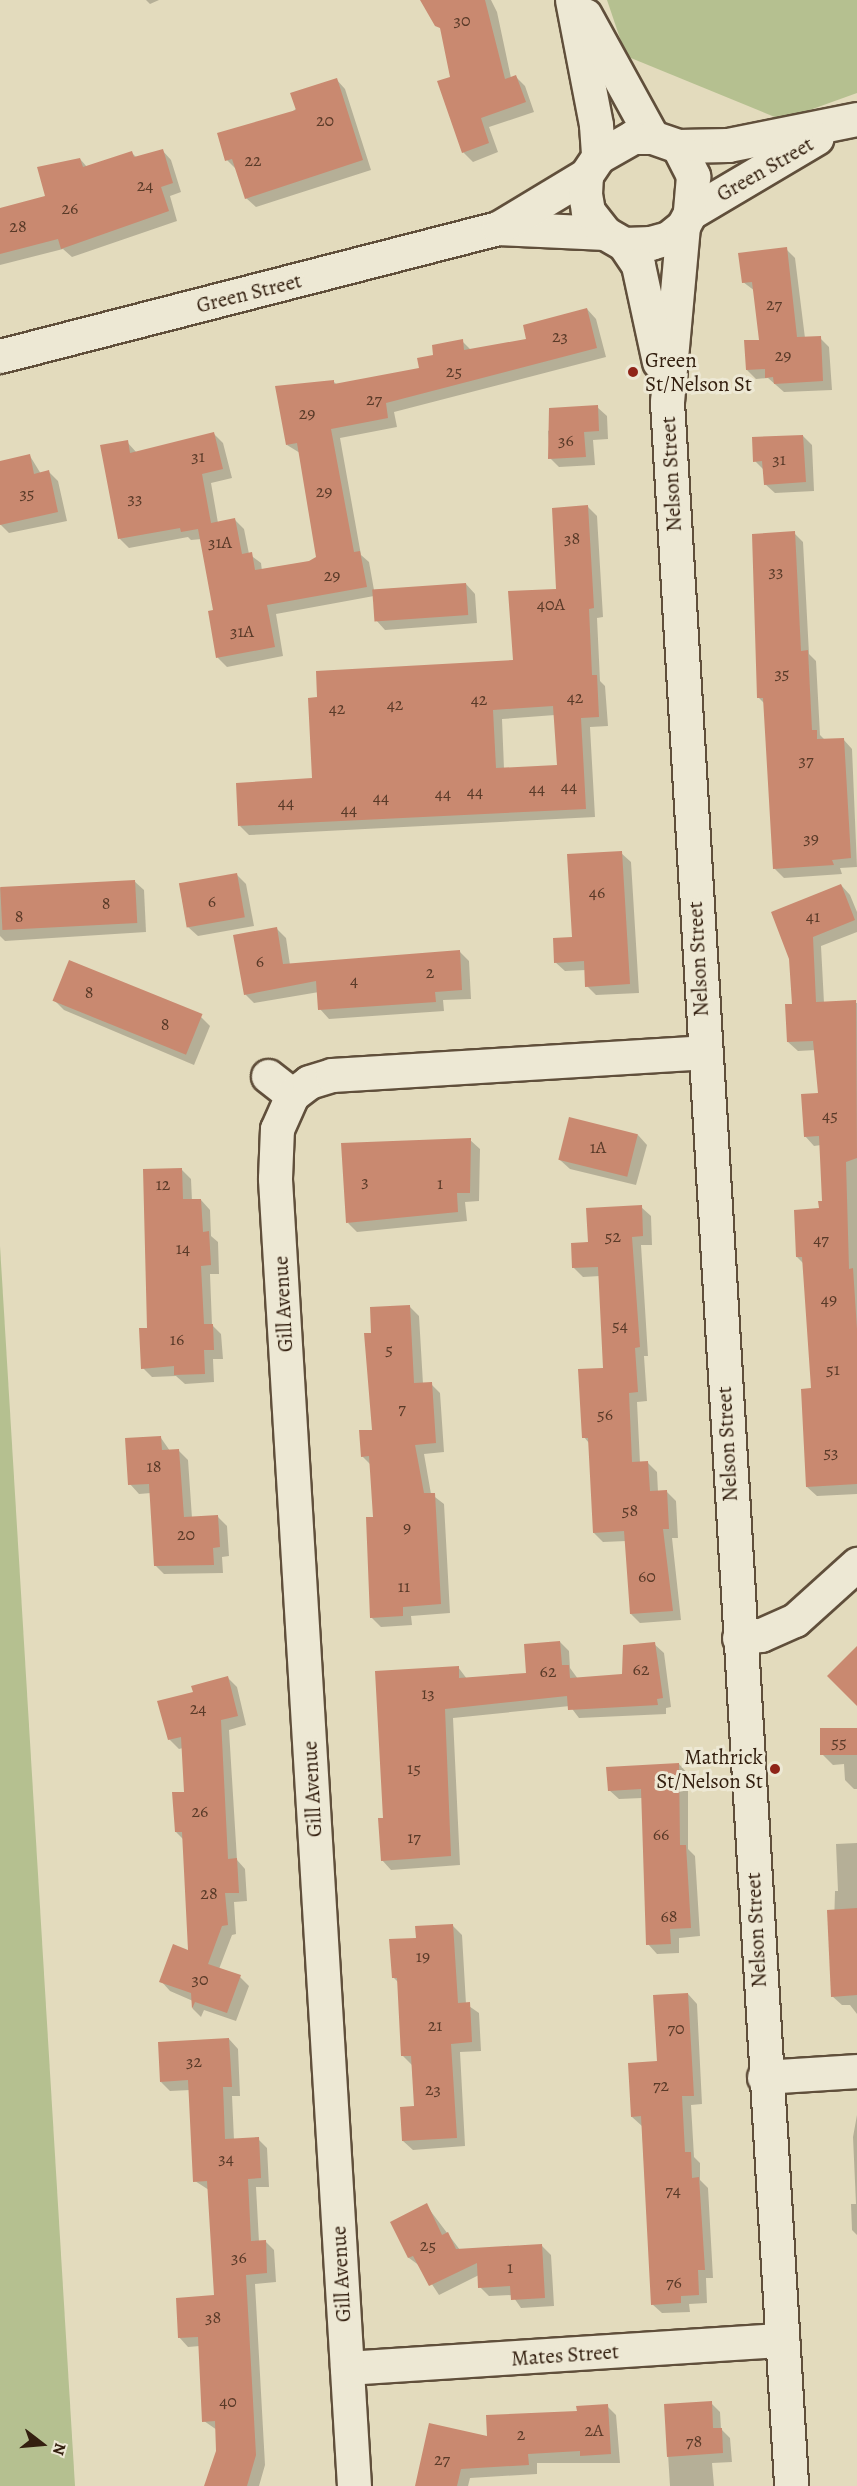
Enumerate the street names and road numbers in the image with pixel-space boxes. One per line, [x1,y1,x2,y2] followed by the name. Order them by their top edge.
[712,131,818,207] street label: Green Street
[194,268,304,318] street label: Green Street
[655,416,687,532] street label: Nelson Street
[682,901,714,1017] street label: Nelson Street
[268,1255,298,1353] street label: Gill Avenue
[711,1386,743,1502] street label: Nelson Street
[297,1740,327,1838] street label: Gill Avenue
[740,1872,772,1988] street label: Nelson Street
[326,2225,356,2323] street label: Gill Avenue
[510,2339,620,2371] street label: Mates Street

